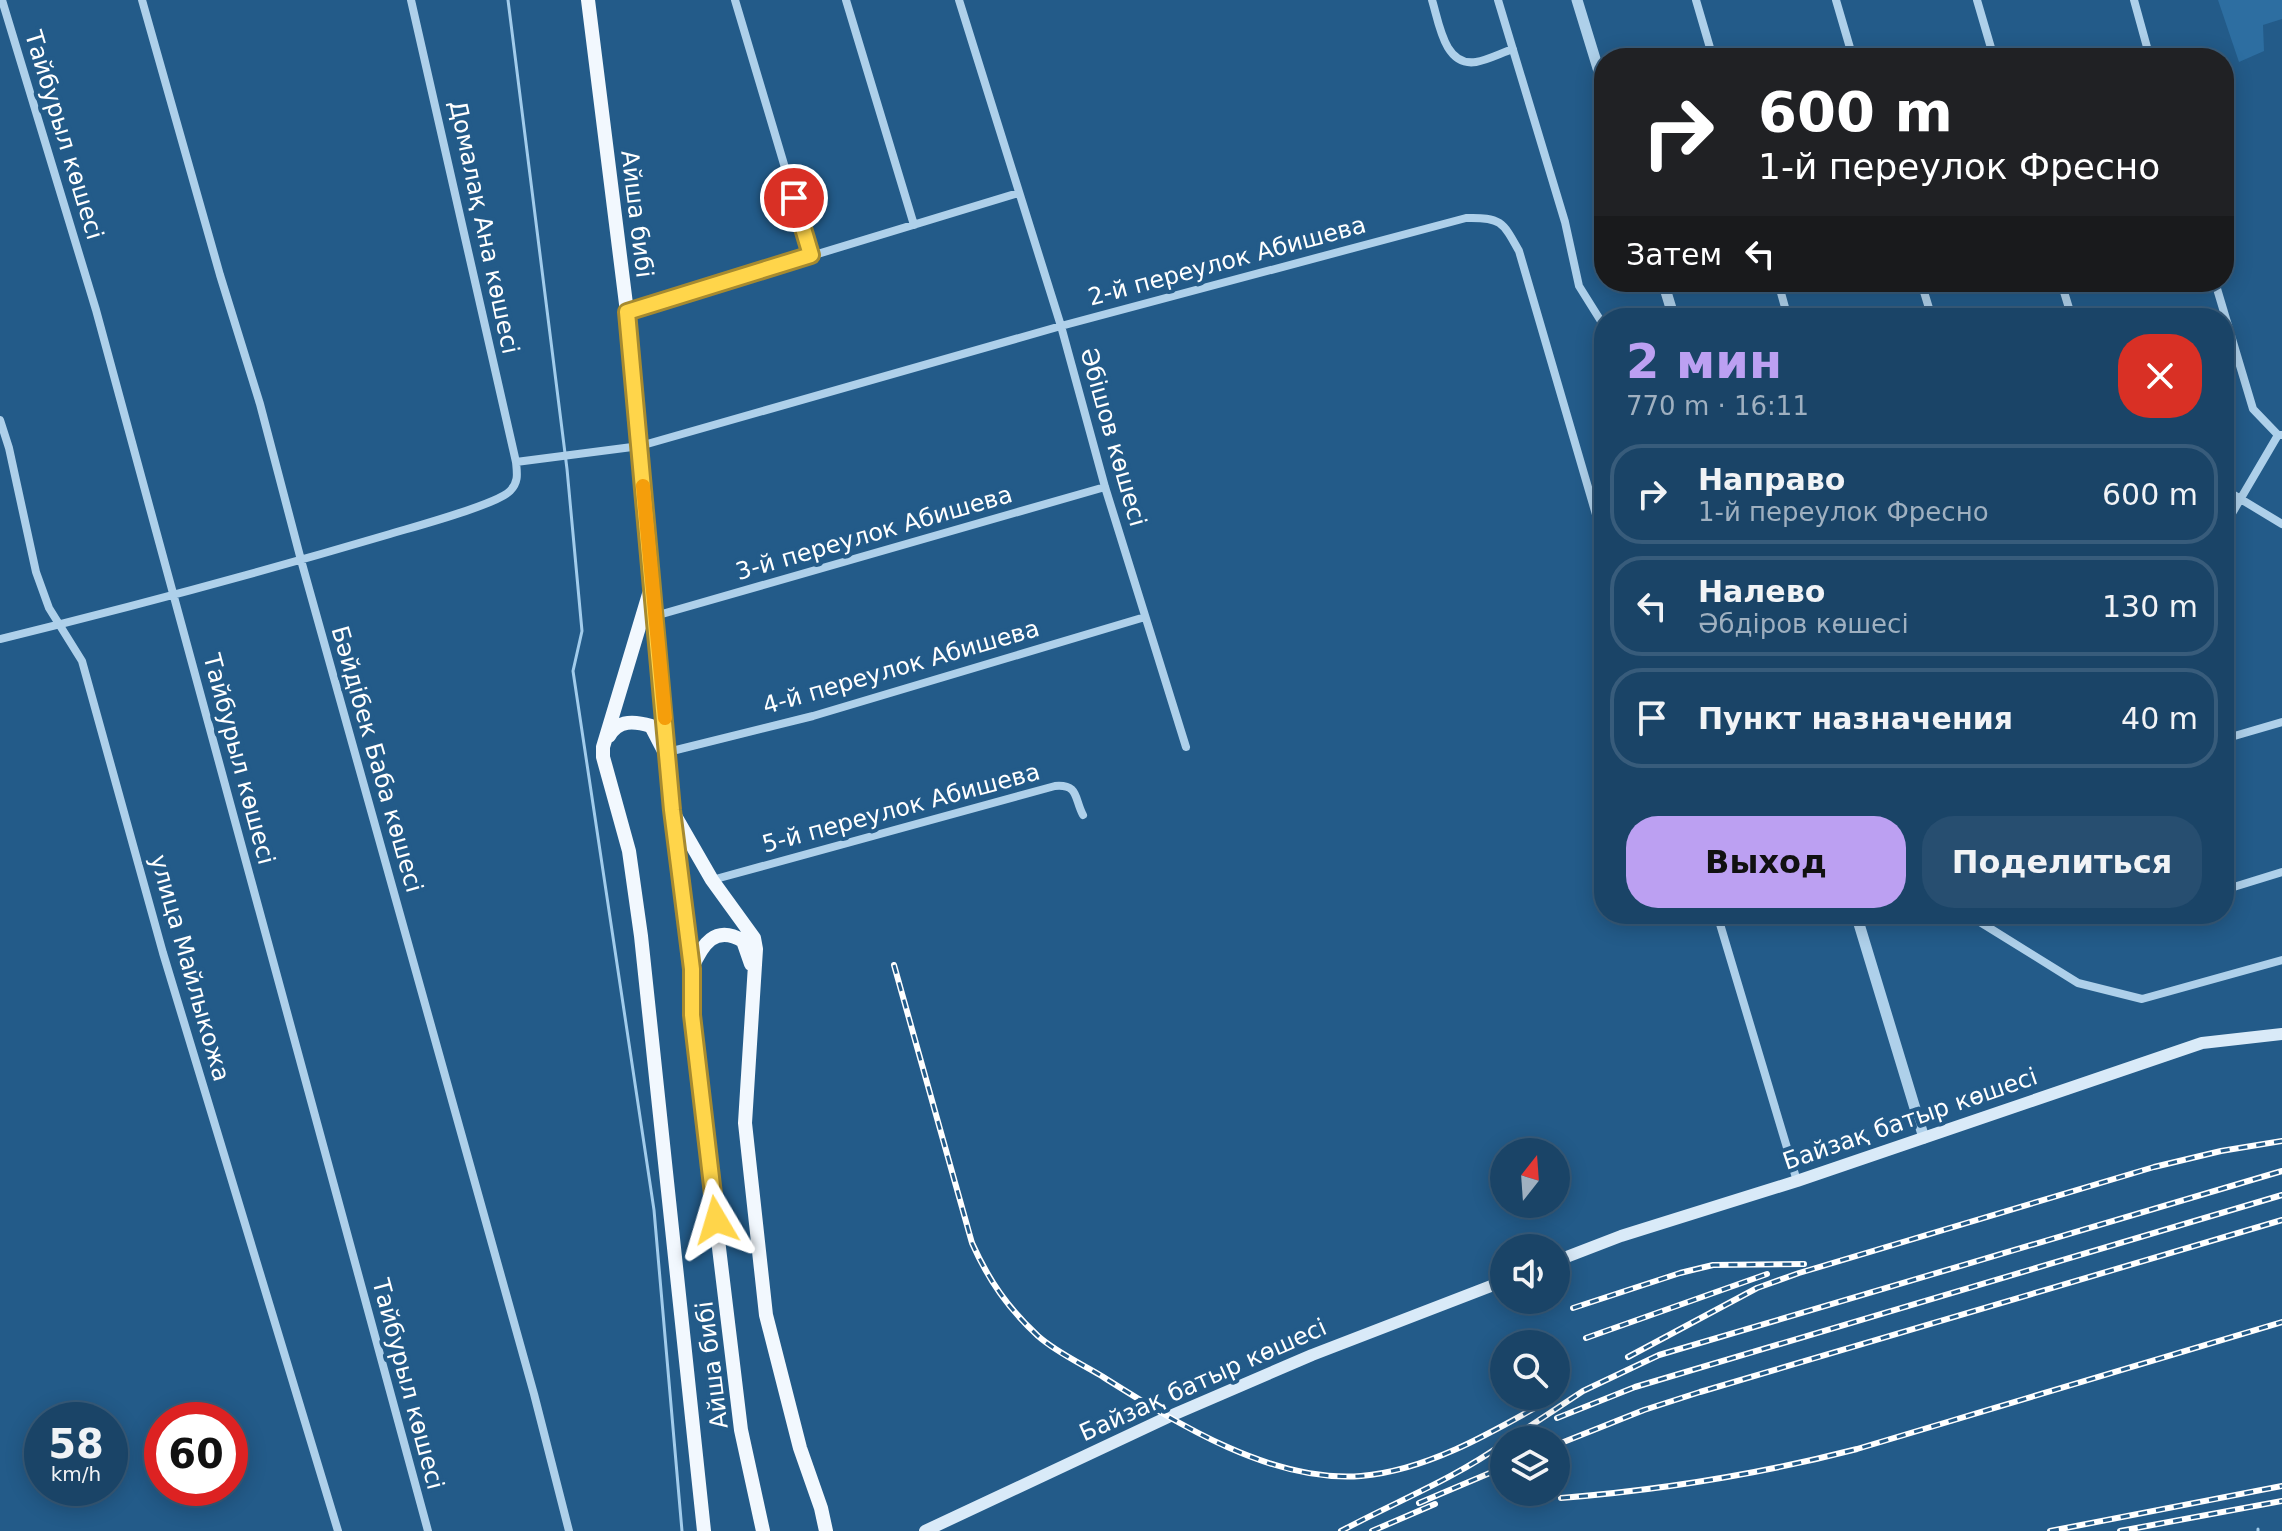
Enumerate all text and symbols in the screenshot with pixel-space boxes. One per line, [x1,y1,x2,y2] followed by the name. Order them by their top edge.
[19,26,109,243] street label: Тайбурыл көшесі
[1758,79,1953,144] text: 600 m
[1626,80,1730,184] icon: right
[443,98,525,356] street label: Домалақ Ана көшесі
[1758,146,2160,187] text: 1-й переулок Фресно
[615,149,659,279] street label: Айша бибі
[760,164,828,232] pin
[772,176,816,220] icon: arrive
[1085,210,1369,312] street label: 2-й переулок Абишева
[1738,232,1782,276] icon: left
[1626,237,1722,272] text: Затем
[1626,333,1782,389] text: 2 мин
[2118,334,2202,418] button: close
[1074,344,1152,530] street label: Әбішов көшесі
[1626,391,1809,421] text: 770 m · 16:11
[1698,462,1845,497] text: Направо
[1630,472,1674,516] icon: right
[2102,477,2198,512] text: 600 m
[733,480,1015,586] street label: 3-й переулок Абишева
[1698,497,1989,527] text: 1-й переулок Фресно
[1698,574,1825,609] text: Налево
[1630,584,1674,628] icon: left
[2102,589,2198,624] text: 130 m
[1698,609,1909,639] text: Әбдіров көшесі
[760,614,1042,720] street label: 4-й переулок Абишева
[326,623,428,895] street label: Бәйдібек Баба көшесі
[197,650,281,867] street label: Тайбурыл көшесі
[1630,696,1674,740] icon: arrive
[1698,701,2013,736] text: Пункт назначения
[2121,701,2198,736] text: 40 m
[759,757,1043,859] street label: 5-й переулок Абишева
[1626,816,1906,908] button: Выход
[1922,816,2202,908] button: Поделиться
[144,851,236,1085] street label: улица Майлыкожа
[1779,1062,2041,1176] street label: Байзақ батыр көшесі
[1490,1138,1570,1218] north arrow
[1490,1138,1570,1506] map controls
[674,1178,758,1262] position arrow
[1490,1234,1570,1314] button: sound
[366,1275,450,1492] street label: Тайбурыл көшесі
[690,1300,734,1430] street label: Айша бибі
[1075,1313,1331,1447] street label: Байзақ батыр көшесі
[1490,1330,1570,1410] button: search
[144,1402,248,1506] speed limit sign: 60
[48,1421,104,1467] text: 58
[1490,1426,1570,1506] button: layers
[51,1462,101,1486] text: km/h

